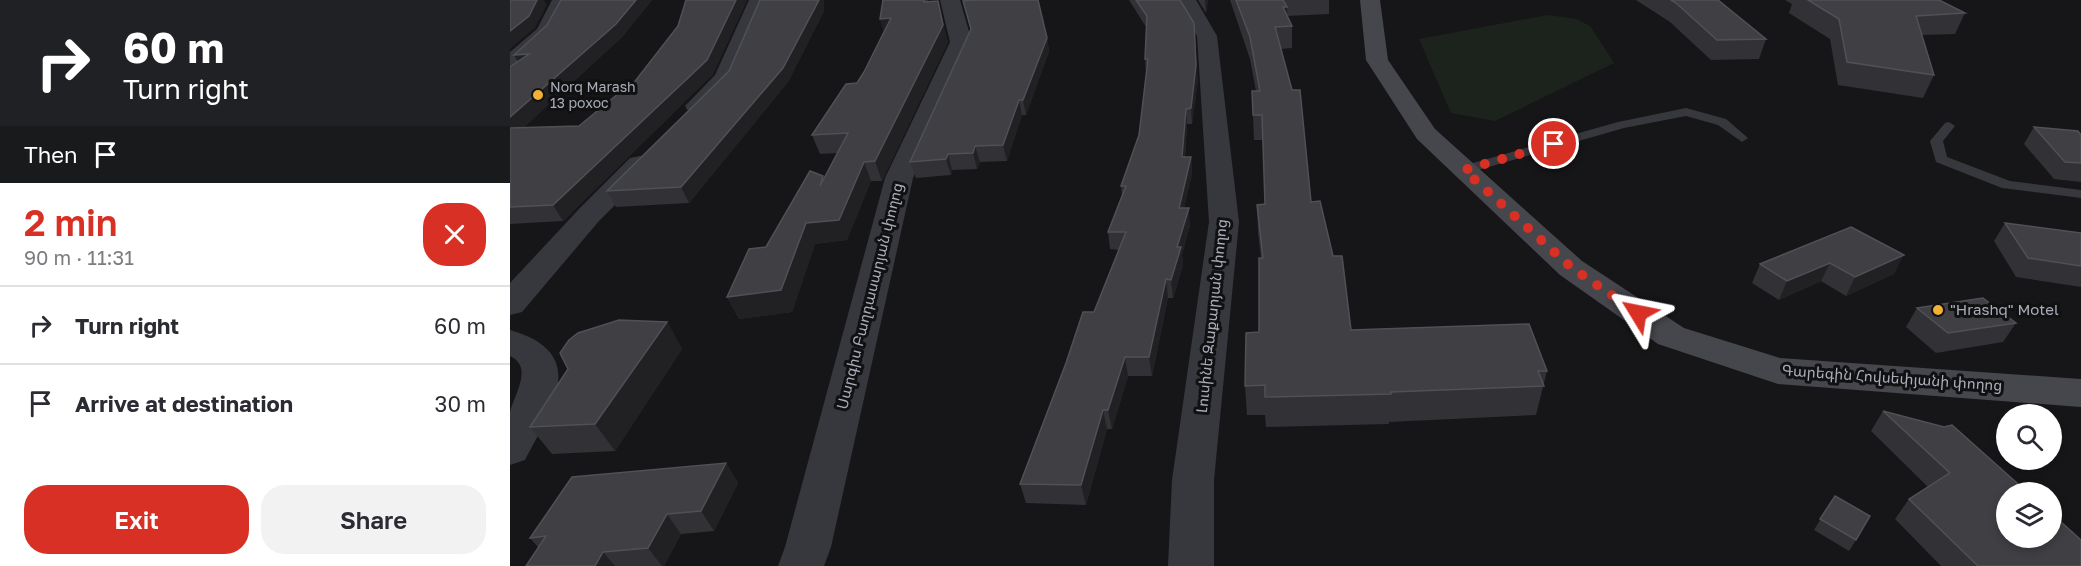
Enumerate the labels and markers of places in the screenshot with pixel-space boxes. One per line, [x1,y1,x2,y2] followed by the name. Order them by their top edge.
[550,78,636,111] place label: Norq Marash 13 poxoc
[531,88,545,102] marker: Norq Marash 13 poxoc
[1528,118,1579,169] pin
[1950,300,2059,318] place label: "Hrashq" Motel
[1931,303,1945,317] marker: "Hrashq" Motel

